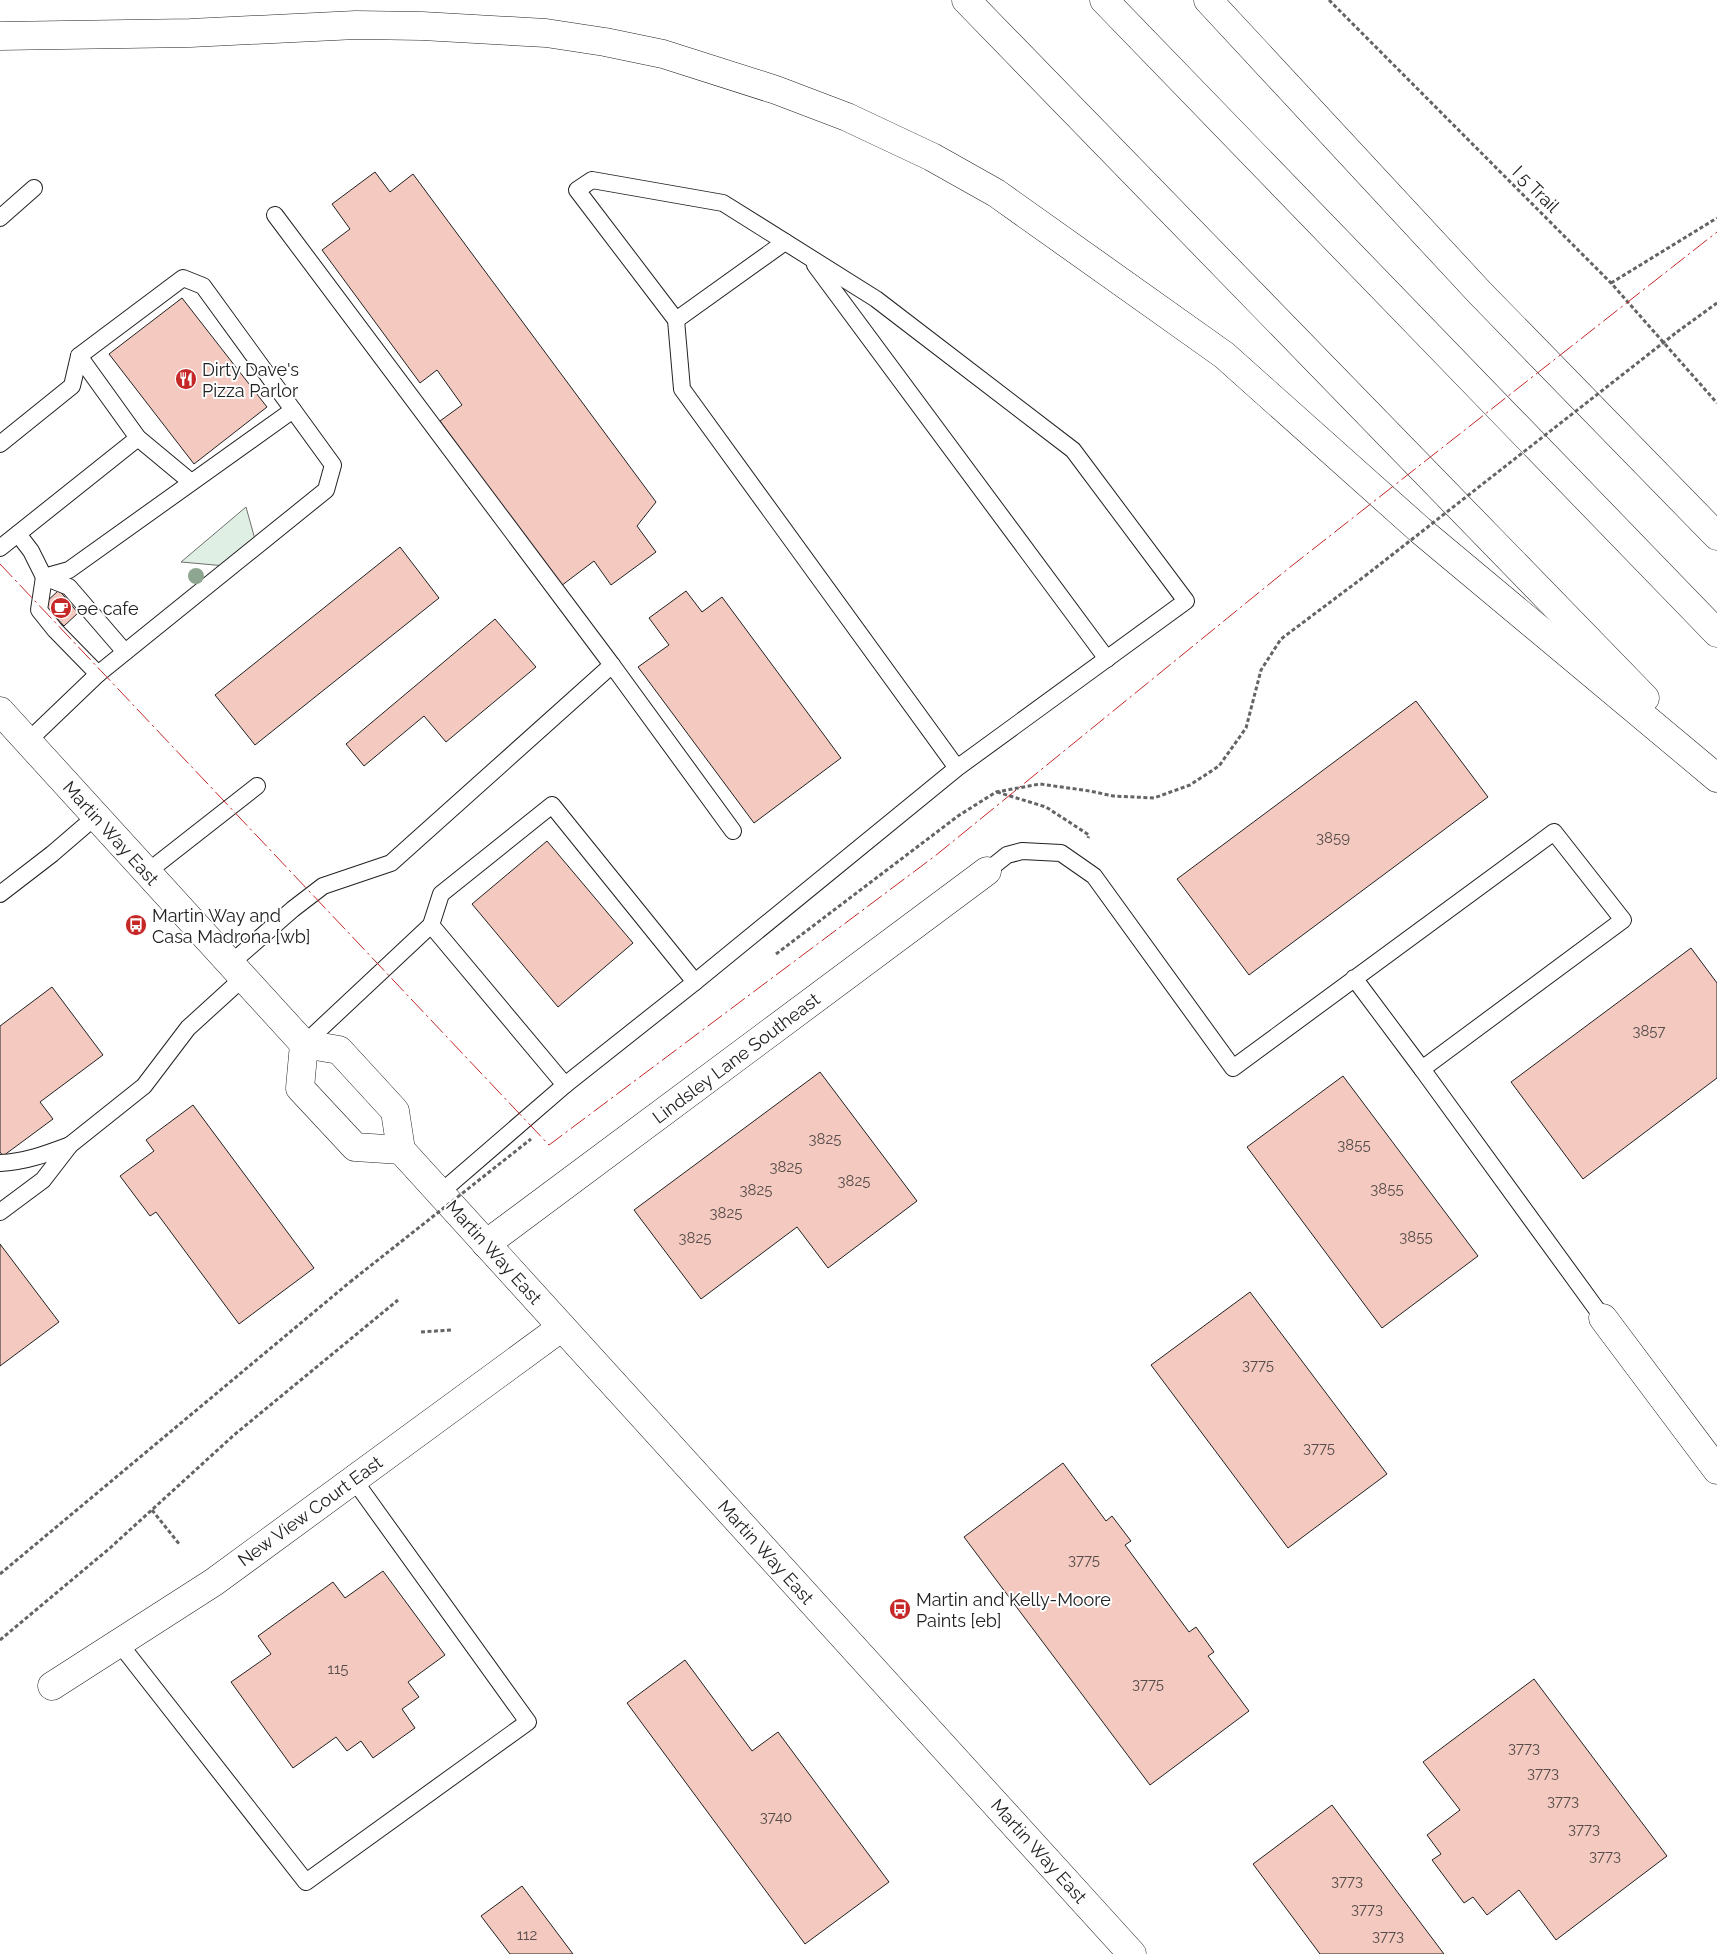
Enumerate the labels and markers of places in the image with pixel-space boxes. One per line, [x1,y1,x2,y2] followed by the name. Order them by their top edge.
[202,359,299,401] place label: Dirty Dave's Pizza Parlor
[174,367,198,391] restaurant icon: Dirty Dave's Pizza Parlor
[49,596,73,620] cafe icon: əe cafe
[77,598,139,619] place label: əe cafe
[152,905,310,947] place label: Martin Way and Casa Madrona [wb]
[124,913,148,937] bus stop icon: Martin Way and Casa Madrona [wb]
[916,1589,1111,1631] place label: Martin and Kelly-Moore Paints [eb]
[888,1597,912,1621] bus stop icon: Martin and Kelly-Moore Paints [eb]

